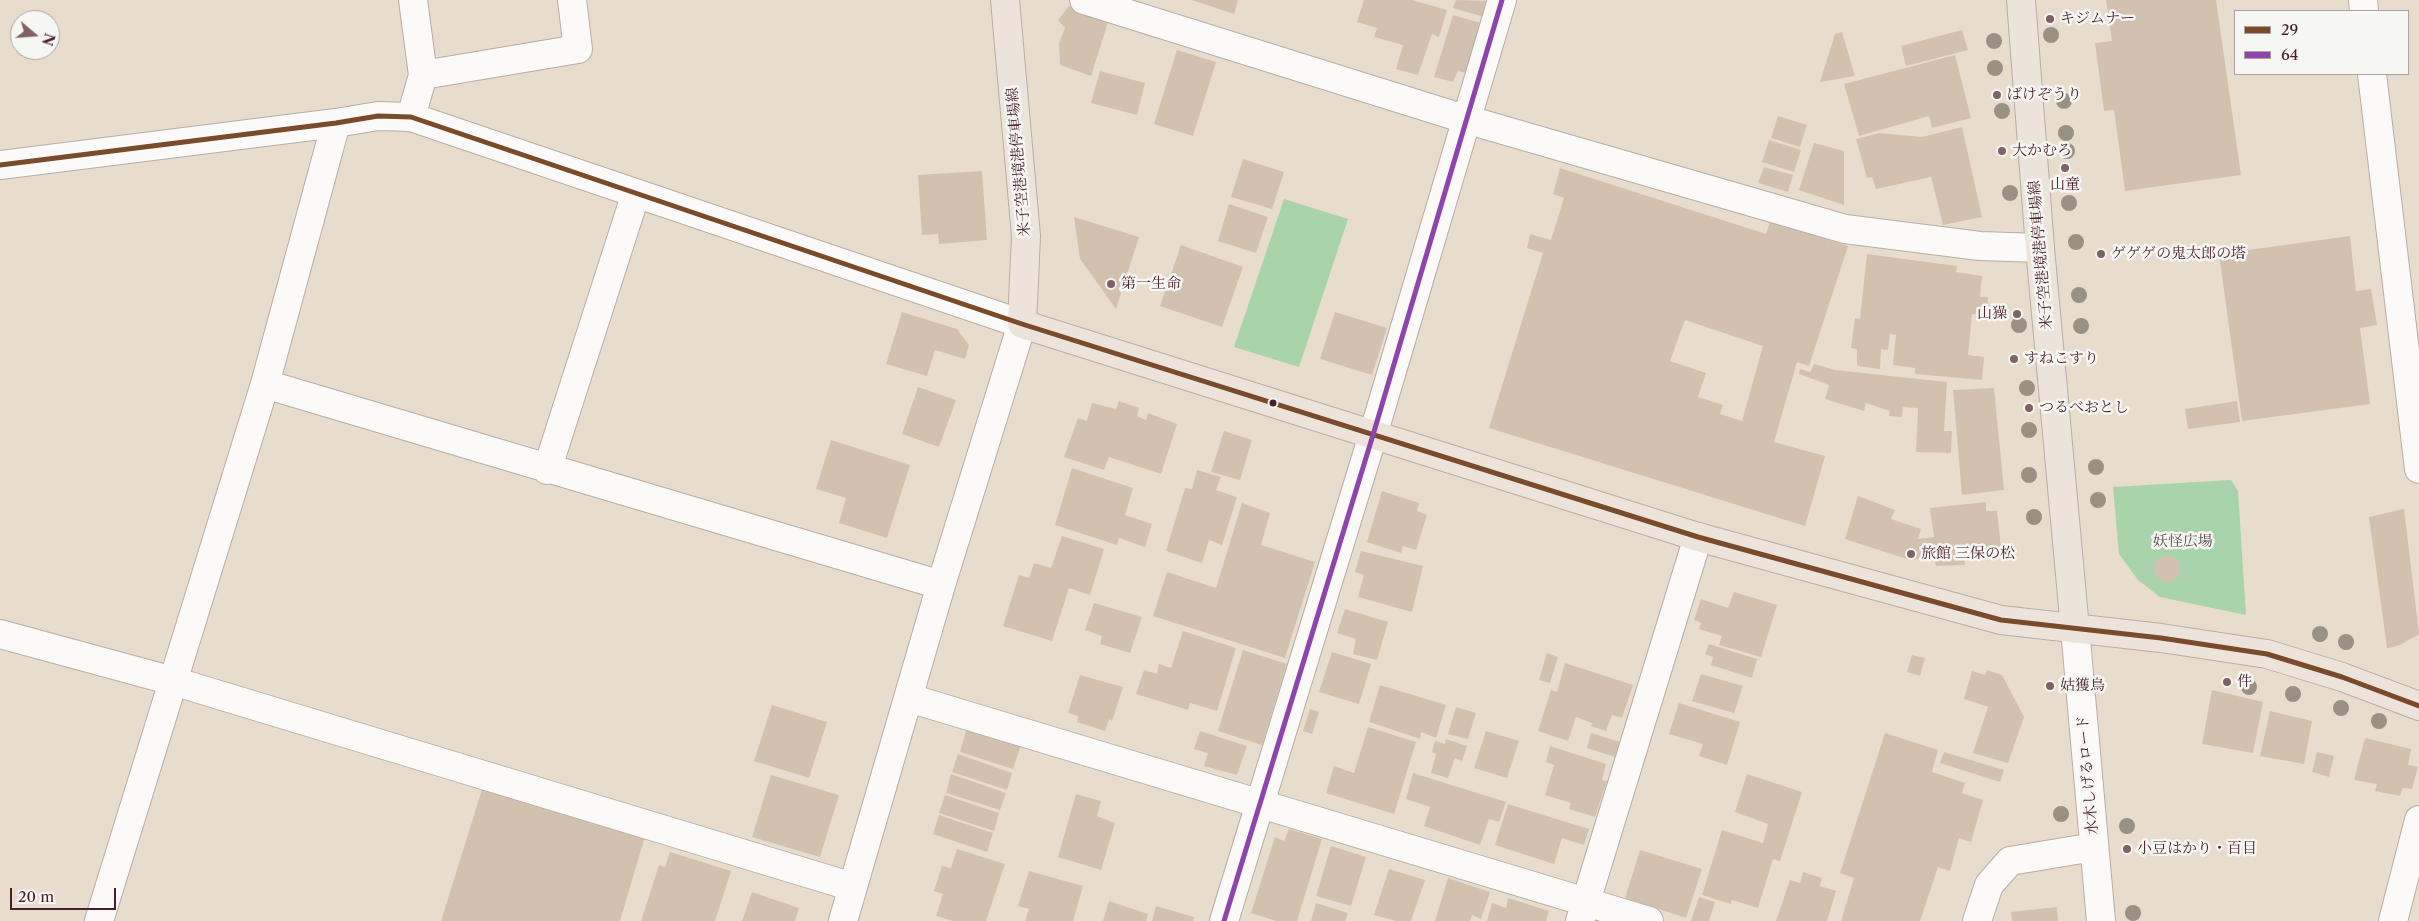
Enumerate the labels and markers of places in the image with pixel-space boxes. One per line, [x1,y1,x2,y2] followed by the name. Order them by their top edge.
[2060,10,2135,28] place label: キジムナー
[2044,13,2056,25] marker: キジムナー
[2007,86,2082,104] place label: ばけぞうり
[1991,89,2003,101] marker: ばけぞうり
[2012,142,2072,160] place label: 大かむろ
[1996,145,2008,157] marker: 大かむろ
[2059,162,2071,174] marker: 山童
[2050,176,2080,194] place label: 山童
[2111,245,2246,263] place label: ゲゲゲの鬼太郎の塔
[2095,248,2107,260] marker: ゲゲゲの鬼太郎の塔
[1121,275,1181,293] place label: 第一生命
[1105,278,1117,290] marker: 第一生命
[1977,305,2007,323] place label: 山𤢖
[2011,308,2023,320] marker: 山𤢖
[2024,350,2099,368] place label: すねこすり
[2008,353,2020,365] marker: すねこすり
[1268,398,1278,408] unlabelled marker
[2039,399,2129,417] place label: つるべおとし
[2023,402,2035,414] marker: つるべおとし
[1921,545,2015,563] place label: 旅館 三保の松
[1905,548,1917,560] marker: 旅館 三保の松
[2237,673,2252,691] place label: 件
[2221,676,2233,688] marker: 件
[2060,677,2105,695] place label: 姑獲鳥
[2044,680,2056,692] marker: 姑獲鳥
[2137,840,2257,858] place label: 小豆はかり・百目
[2121,843,2133,855] marker: 小豆はかり・百目

